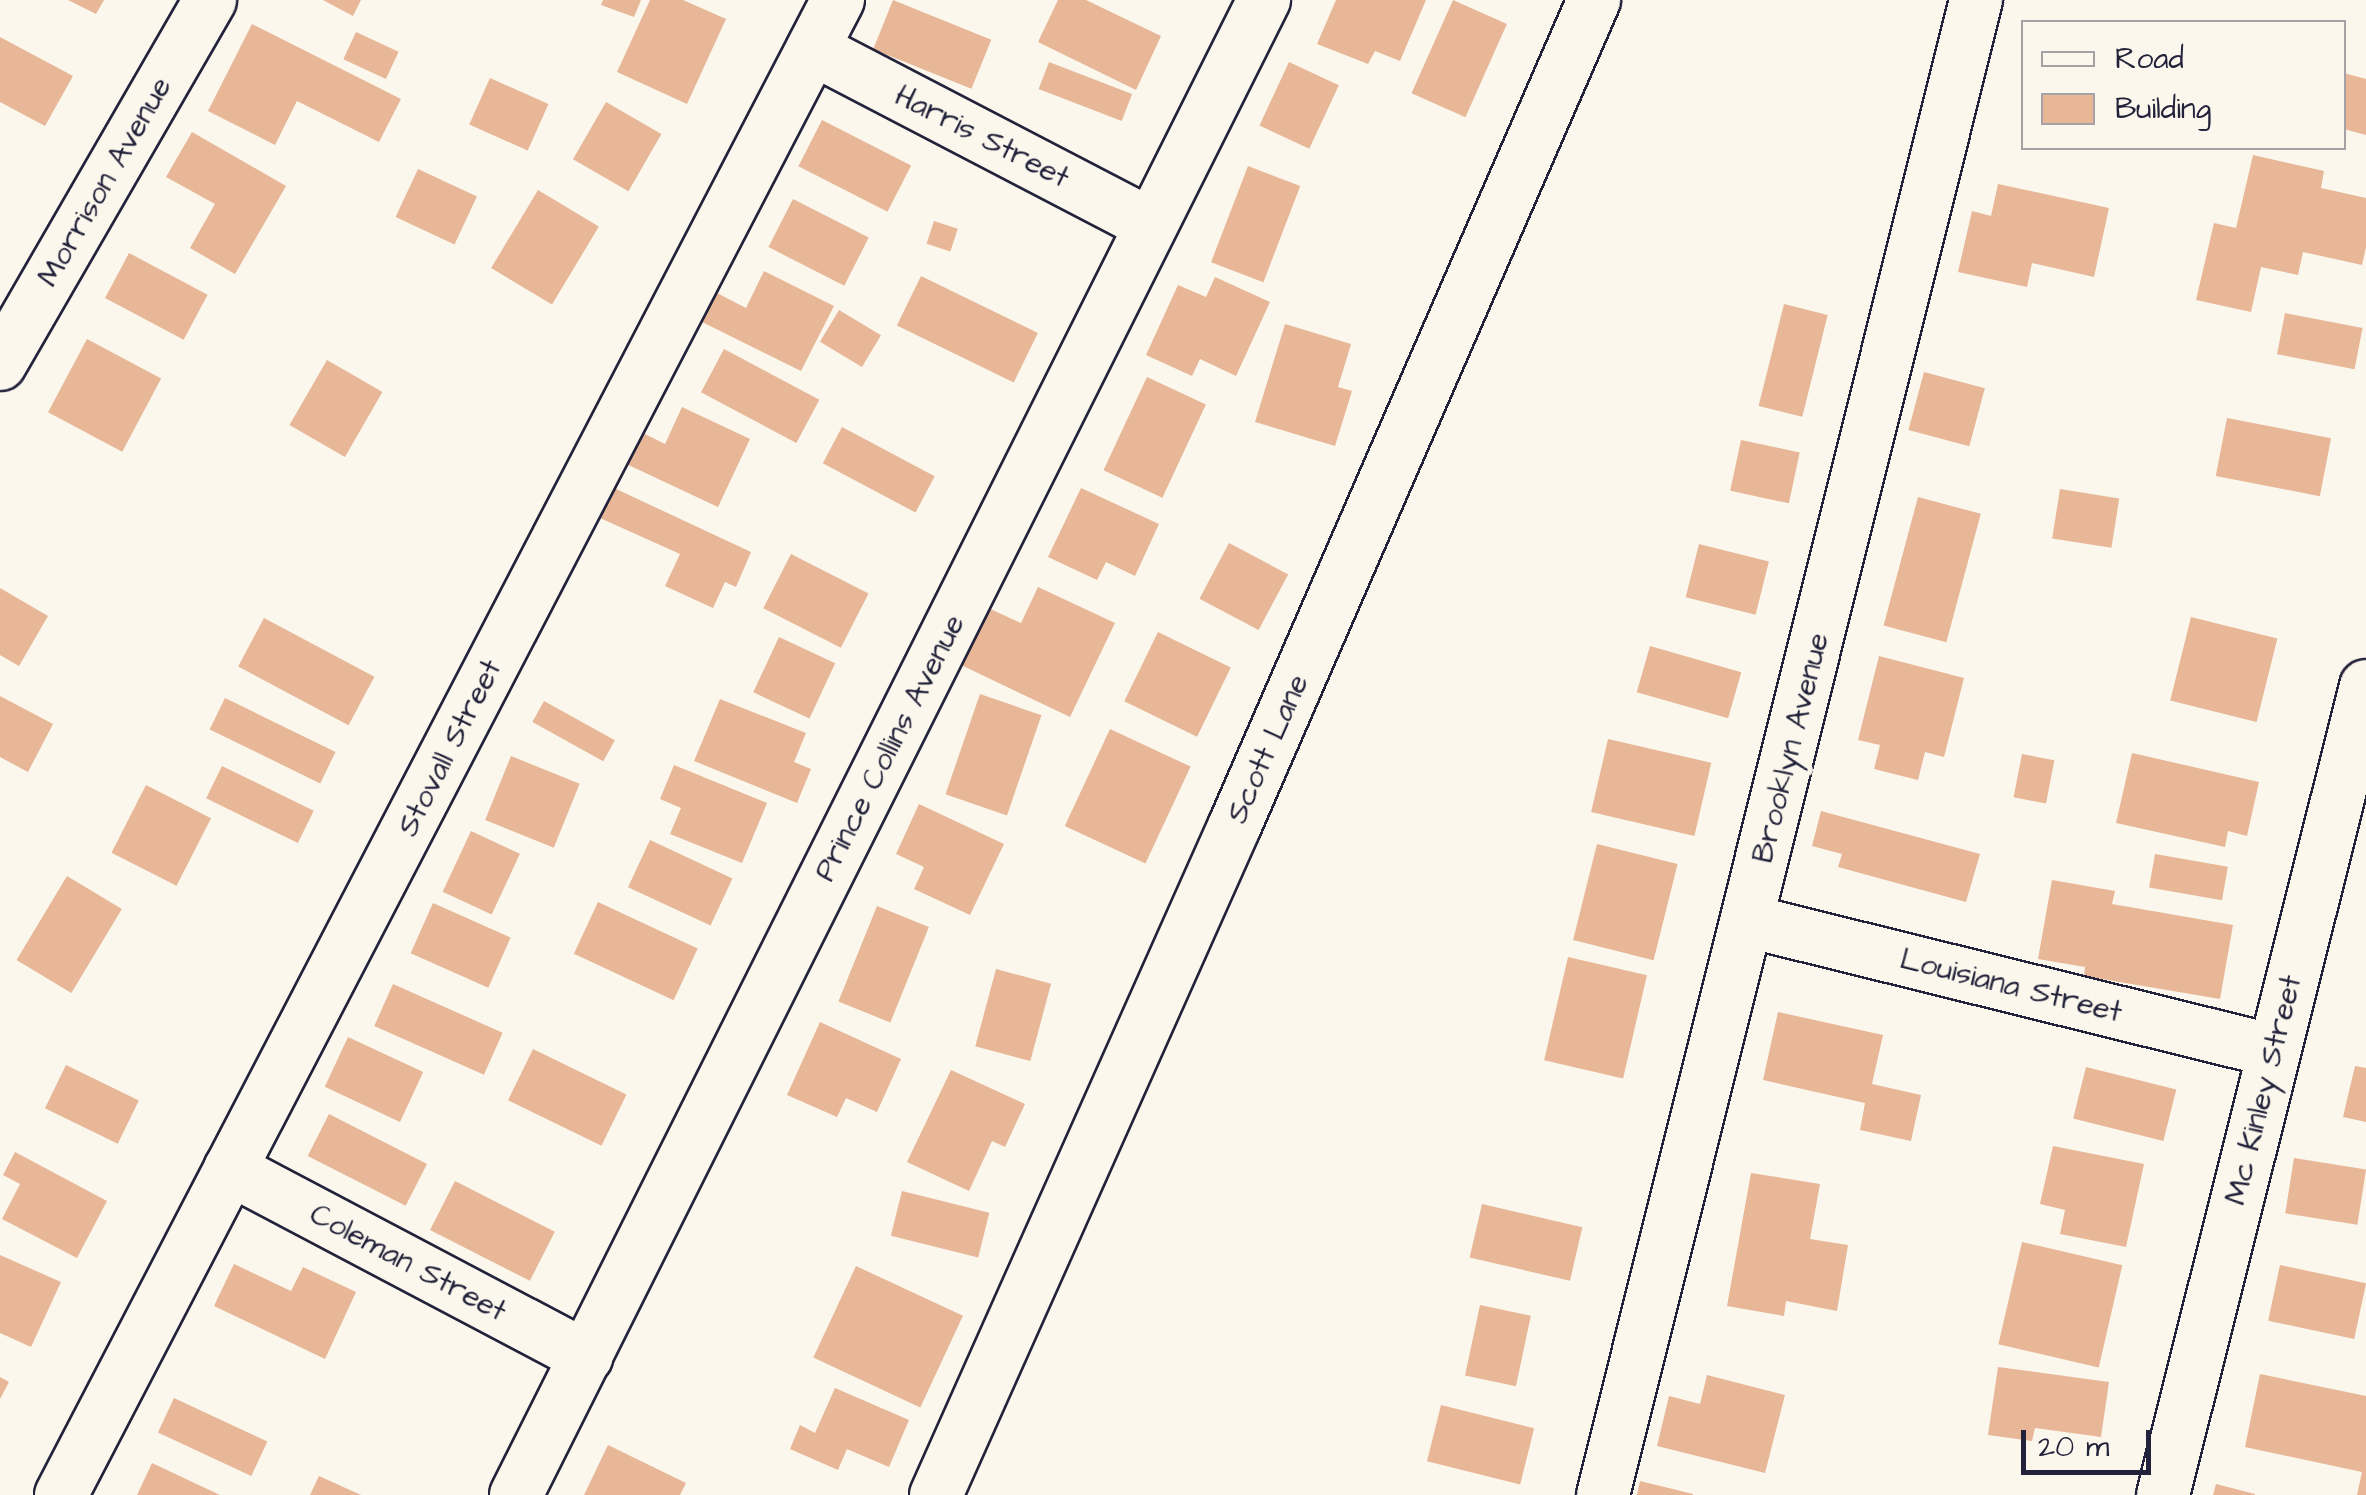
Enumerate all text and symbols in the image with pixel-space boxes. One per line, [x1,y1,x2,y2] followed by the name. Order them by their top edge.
[2021,20,2346,150] legend
[2115,38,2184,80] text: Road
[30,71,180,293] street label: Morrison Avenue
[889,78,1075,196] street label: Harris Street
[2115,88,2211,130] text: Building
[807,609,973,887] street label: Prince Collins Avenue
[1745,629,1837,867] street label: Brooklyn Avenue
[390,654,510,842] street label: Stovall Street
[1219,669,1317,829] street label: Scott Lane
[1896,941,2126,1031] street label: Louisiana Street
[2218,971,2310,1209] street label: Mc Kinley Street
[304,1196,512,1330] street label: Coleman Street
[2026,1410,2156,1472] scale bar
[2038,1426,2109,1468] text: 20 m

